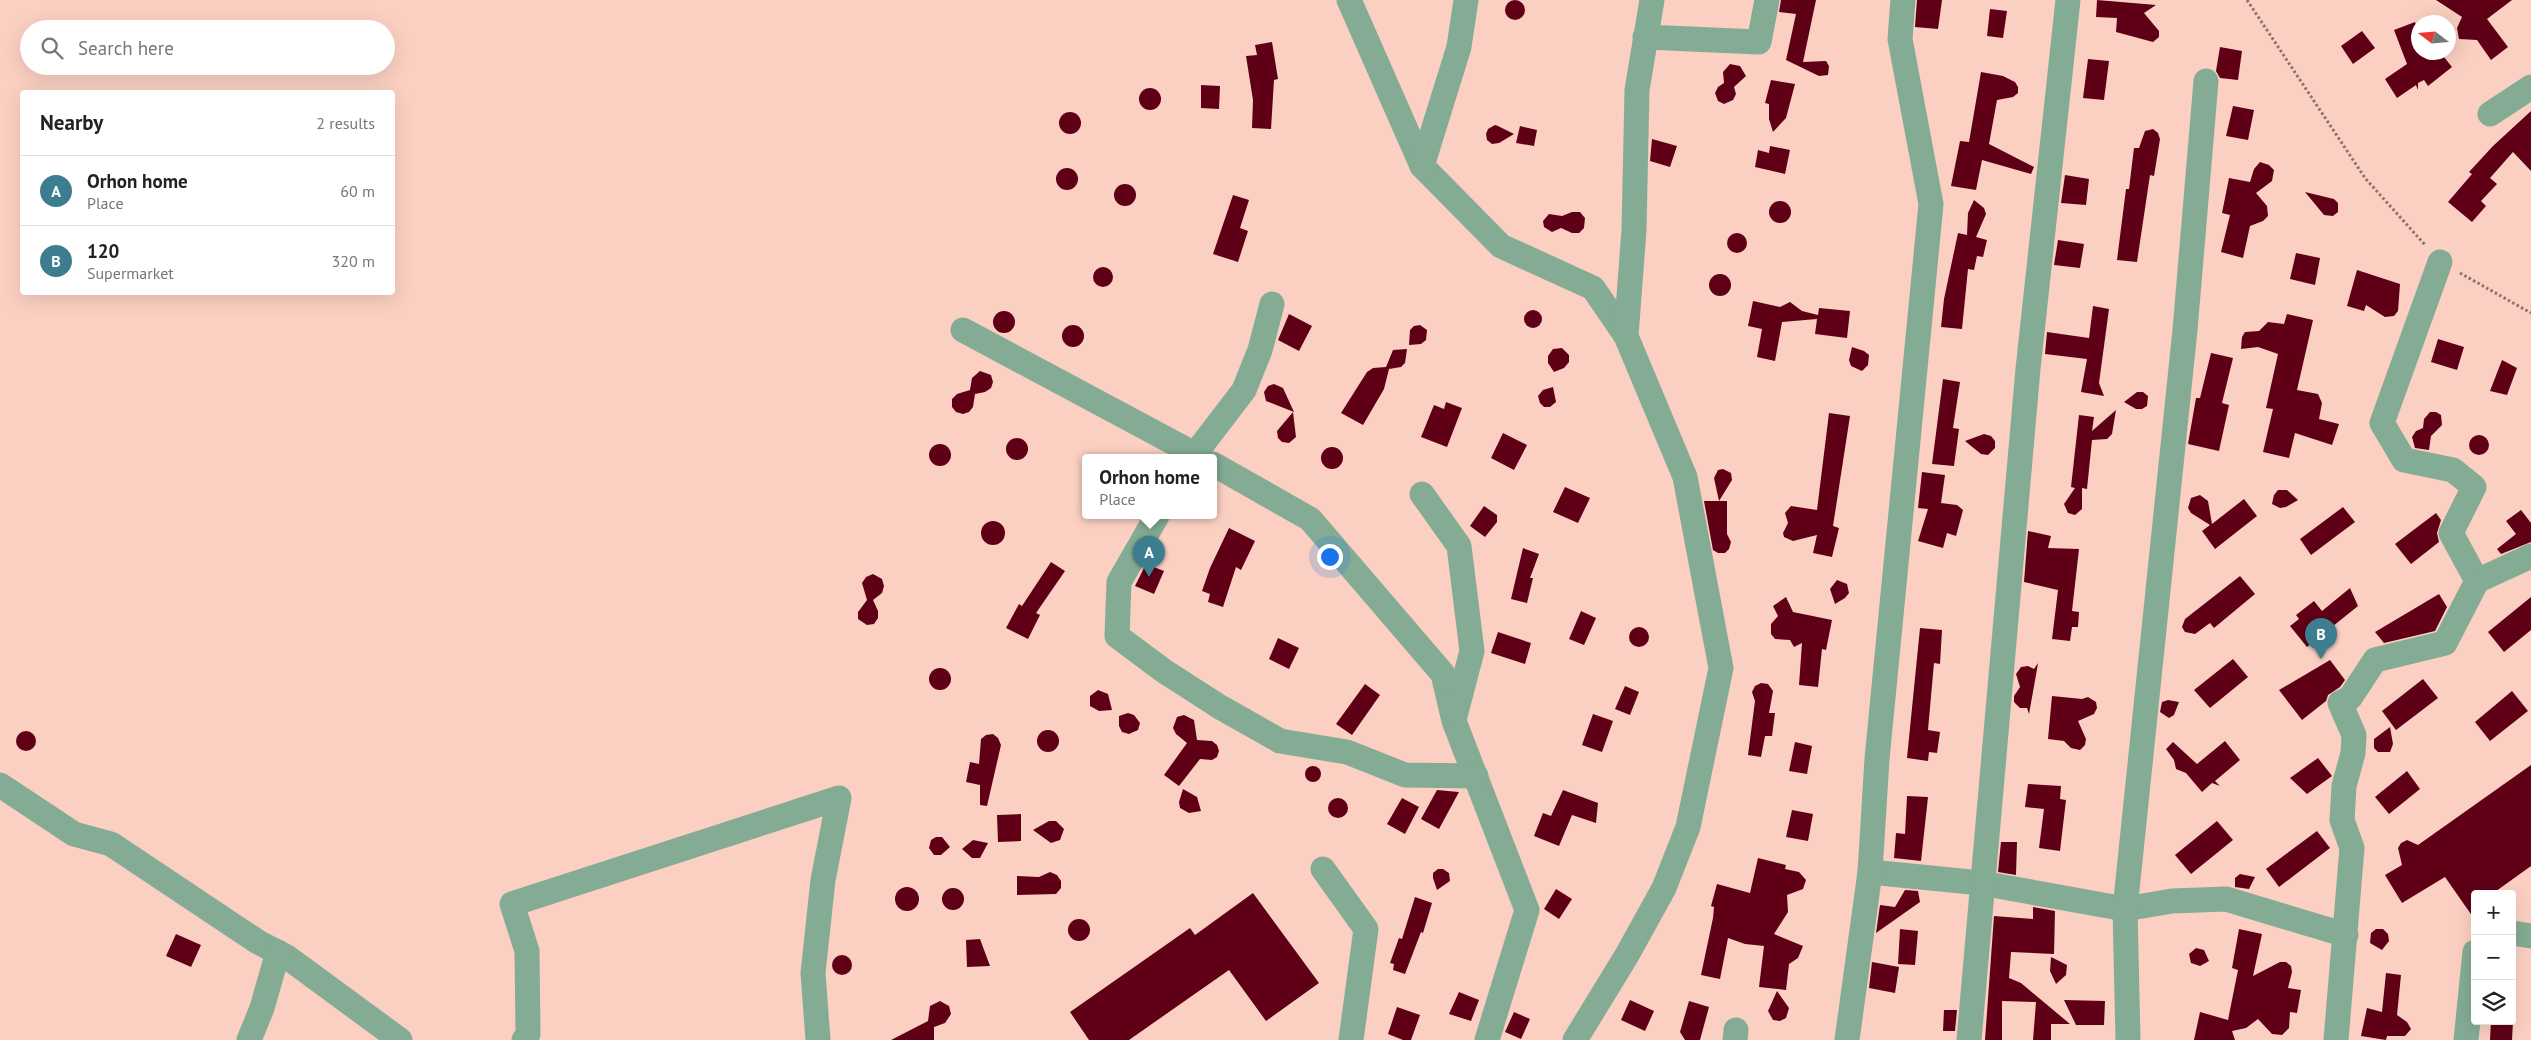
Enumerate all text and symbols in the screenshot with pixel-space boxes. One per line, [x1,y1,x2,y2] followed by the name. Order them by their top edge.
[2411,15,2456,60] north arrow
[20,20,395,75] search box
[38,34,66,62] icon: search
[78,36,174,60] text: Search here
[40,109,103,136] text: Nearby
[316,113,375,133] text: 2 results
[87,169,188,193] text: Orhon home
[51,181,61,201] text: A
[340,181,375,201] text: 60 m
[87,193,124,213] text: Place
[87,239,119,263] text: 120
[51,251,61,271] text: B
[332,251,375,271] text: 320 m
[87,263,174,283] text: Supermarket
[1082,454,1217,519] popup
[1099,465,1200,489] text: Orhon home
[1099,489,1136,509] text: Place
[1133,536,1165,577] pin: A
[1317,544,1343,570] your location
[2305,618,2337,659] pin: B
[2471,890,2516,1025] map controls
[2471,890,2516,935] button: +
[2471,935,2516,980] button: −
[2471,980,2516,1025] button: layers

